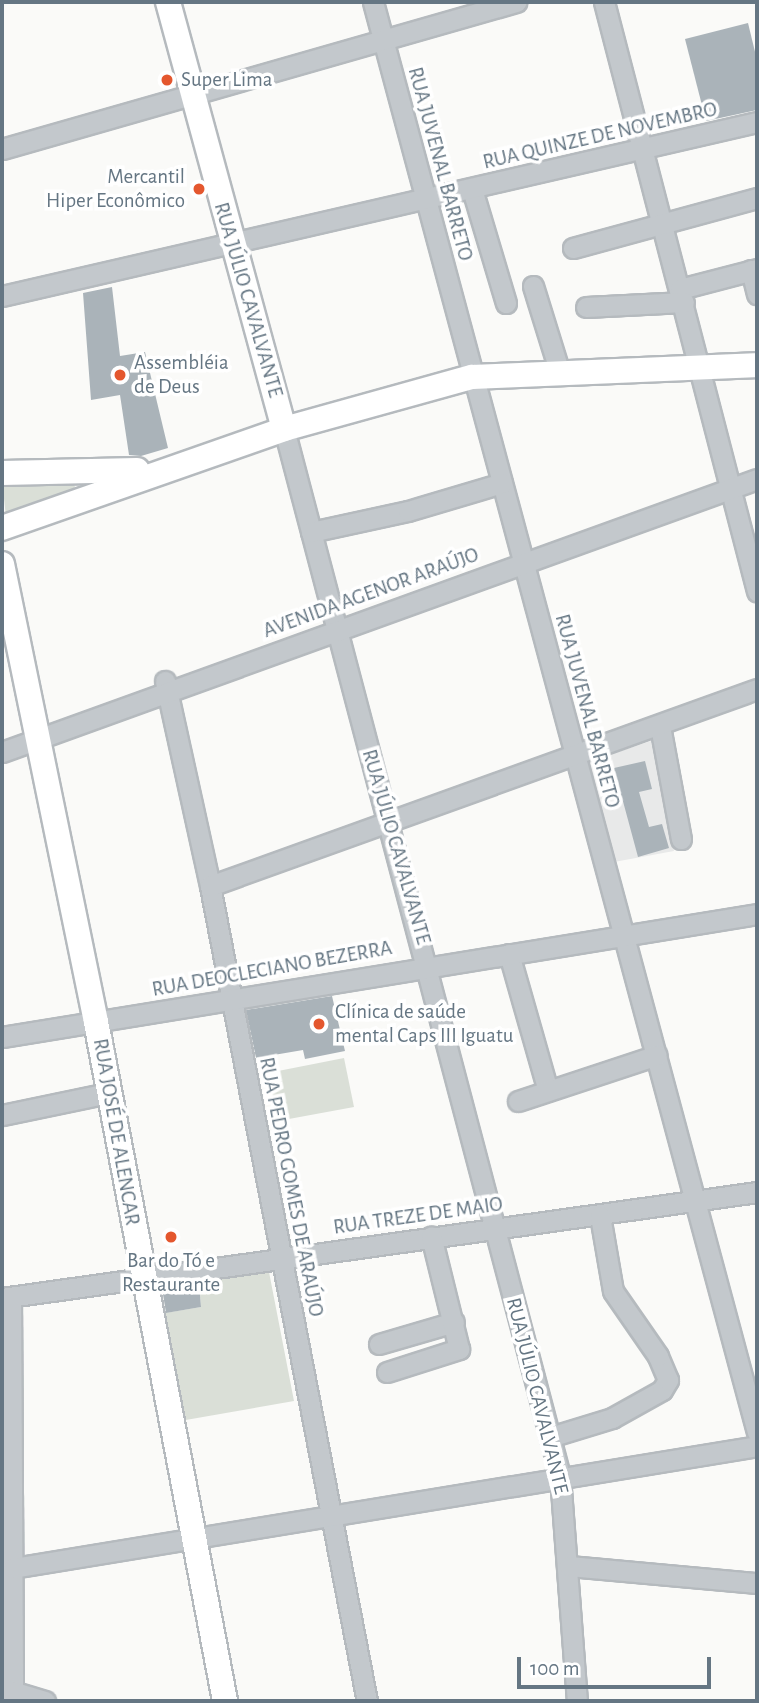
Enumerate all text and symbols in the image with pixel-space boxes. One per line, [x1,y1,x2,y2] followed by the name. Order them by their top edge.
[402,64,478,264] street label: RUA JUVENAL BARRETO
[181,67,273,93] place label: Super Lima
[159,72,175,88] marker: Super Lima
[480,97,720,175] street label: RUA QUINZE DE NOVEMBRO
[46,164,185,214] place label: Mercantil Hiper Econômico
[191,181,207,197] marker: Mercantil Hiper Econômico
[208,200,288,400] street label: RUA JÚLIO CAVALVANTE
[134,350,229,400] place label: Assembléia de Deus
[112,367,128,383] marker: Assembléia de Deus
[260,542,482,644] street label: AVENIDA AGENOR ARAÚJO
[549,611,625,811] street label: RUA JUVENAL BARRETO
[356,747,436,947] street label: RUA JÚLIO CAVALVANTE
[150,935,394,1003] street label: RUA DEOCLECIANO BEZERRA
[335,999,513,1049] place label: Clínica de saúde mental Caps III Iguatu
[309,1014,329,1034] marker: Clínica de saúde mental Caps III Iguatu
[87,1037,145,1227] street label: RUA JOSÉ DE ALENCAR
[253,1055,329,1319] street label: RUA PEDRO GOMES DE ARAÚJO
[332,1192,504,1240] street label: RUA TREZE DE MAIO
[163,1229,179,1245] marker: Bar do Tó e Restaurante
[122,1248,220,1298] place label: Bar do Tó e Restaurante
[500,1295,574,1497] street label: RUA JÚLIO CAVALVANTE
[521,1644,715,1688] scale bar
[530,1658,580,1679] text: 100 m

